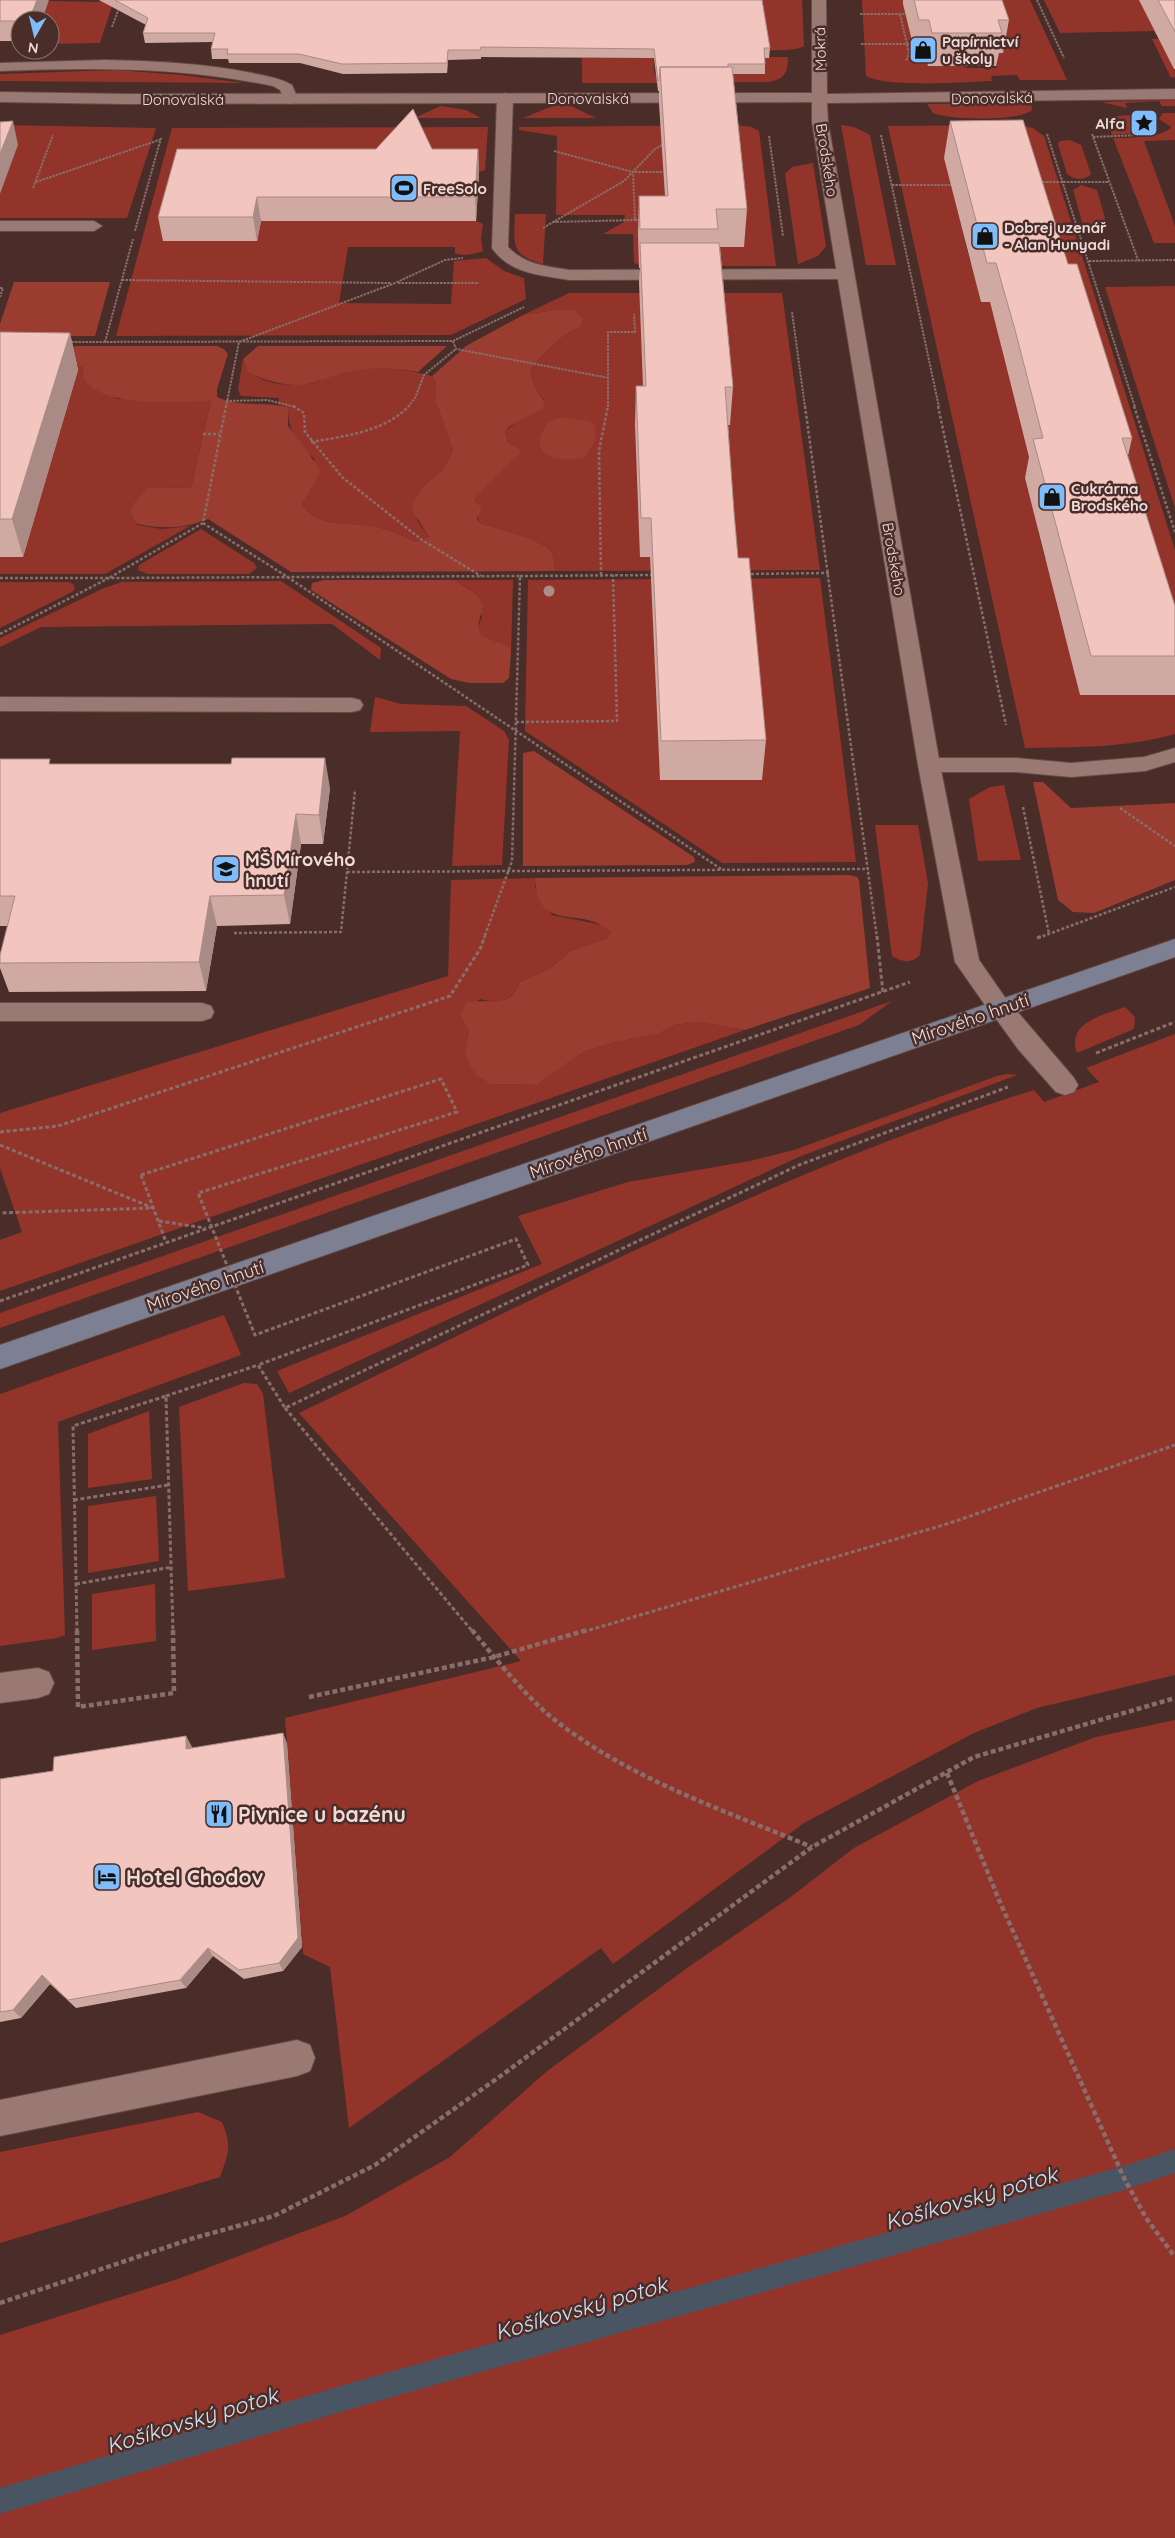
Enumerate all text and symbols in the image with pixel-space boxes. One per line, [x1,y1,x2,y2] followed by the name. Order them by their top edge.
[10,10,60,60] north arrow
[810,27,830,71] street label: Mokrá
[942,32,1019,68] place label: Papírnictví u školy
[908,35,938,65] shop icon: Papírnictví u školy
[27,38,40,58] text: N
[951,88,1033,108] street label: Donovalská
[547,89,629,108] street label: Donovalská
[142,90,224,109] street label: Donovalská
[1129,108,1159,138] place icon: Alfa
[1095,114,1125,133] place label: Alfa
[812,122,842,198] street label: Brodského
[389,173,419,203] sports icon: FreeSolo
[423,179,487,198] place label: FreeSolo
[1004,218,1110,254] place label: Dobrej uzenář - Alan Hunyadi
[970,221,1000,251] shop icon: Dobrej uzenář - Alan Hunyadi
[1071,479,1148,515] place label: Cukrárna Brodského
[1037,482,1067,512] shop icon: Cukrárna Brodského
[878,521,910,597] street label: Brodského
[245,848,356,892] place label: MŠ Mírového hnutí
[211,854,241,884] school or university icon: MŠ Mírového hnutí
[908,988,1032,1050] street label: Mírového hnutí
[526,1122,650,1184] street label: Mírového hnutí
[143,1255,267,1317] street label: Mírového hnutí
[204,1799,234,1829] restaurant icon: Pivnice u bazénu
[238,1801,406,1827] place label: Pivnice u bazénu
[92,1862,122,1892] hotel icon: Hotel Chodov
[126,1864,263,1890] place label: Hotel Chodov
[881,2159,1063,2236] water label: Košíkovský potok
[491,2269,673,2346] water label: Košíkovský potok
[103,2380,283,2459] water label: Košíkovský potok

